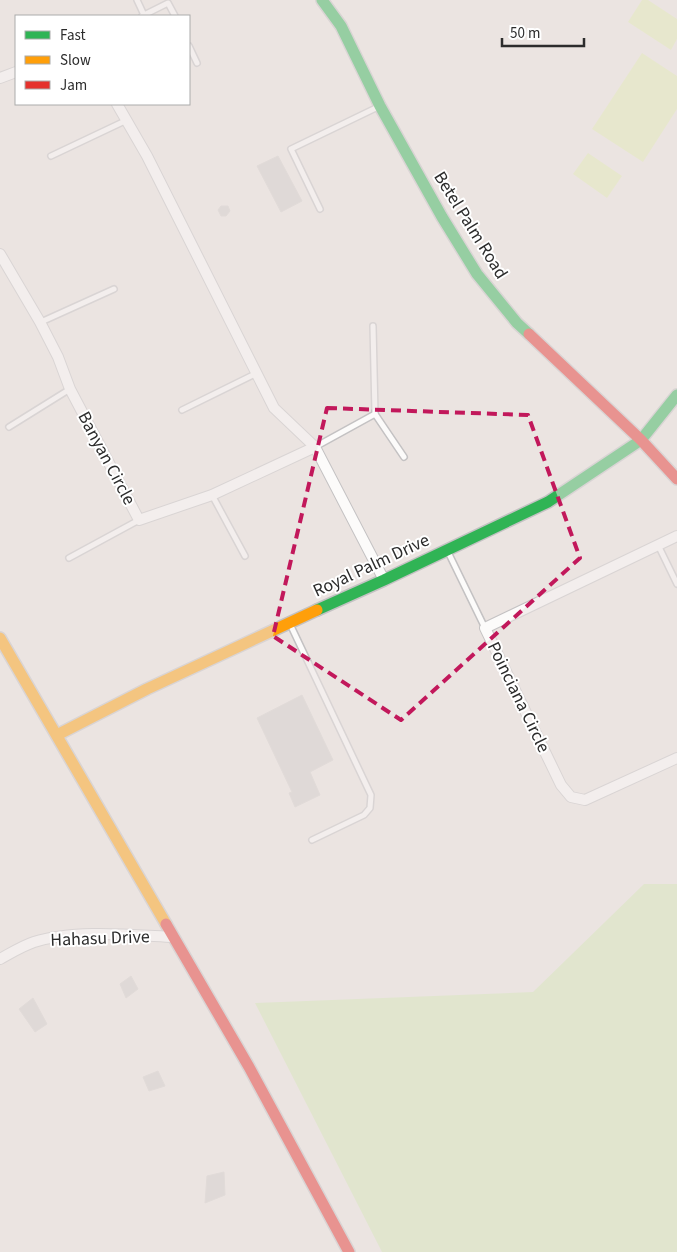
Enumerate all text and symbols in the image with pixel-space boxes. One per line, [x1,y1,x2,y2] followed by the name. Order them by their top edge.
[15,15,190,105] legend
[502,15,584,47] scale bar
[510,23,540,44] text: 50 m
[60,25,86,46] text: Fast
[60,50,91,71] text: Slow
[60,75,87,96] text: Jam
[428,167,514,284] street label: Betel Palm Road
[71,407,142,509] street label: Banyan Circle
[309,528,434,603] street label: Royal Palm Drive
[481,638,556,757] street label: Poinciana Circle
[50,924,150,953] street label: Hahasu Drive

